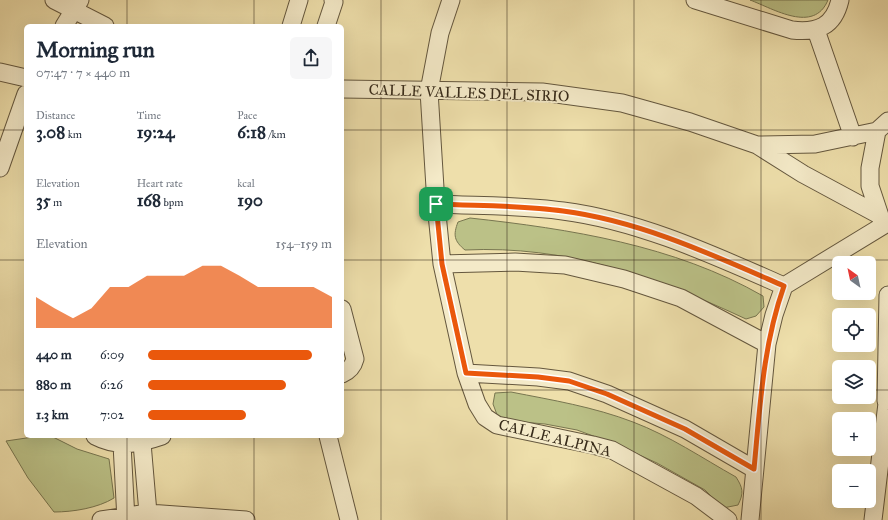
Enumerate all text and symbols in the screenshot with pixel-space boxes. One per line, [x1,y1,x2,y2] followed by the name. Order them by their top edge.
[36,36,155,63] text: Morning run
[290,37,332,79] button: share
[36,65,130,81] text: 07:47 · 7 × 440 m
[368,81,570,105] street label: CALLE VALLES DEL SIRIO
[36,109,75,122] text: Distance
[137,109,161,122] text: Time
[237,109,257,122] text: Pace
[36,122,65,143] text: 3.08
[137,122,175,143] text: 19:24
[237,122,266,143] text: 6:18
[65,128,82,141] text: km
[266,128,286,141] text: /km
[36,177,80,190] text: Elevation
[137,177,183,190] text: Heart rate
[237,177,255,190] text: kcal
[419,187,453,221] pin
[36,190,51,211] text: 35
[137,190,161,211] text: 168
[237,190,263,211] text: 190
[425,193,447,215] icon: arrive
[51,196,62,209] text: m
[161,196,184,209] text: bpm
[36,236,88,252] text: Elevation
[275,236,332,252] text: 154–159 m
[832,256,876,300] north arrow
[832,256,876,508] map controls
[832,308,876,352] button: locate
[36,347,72,363] text: 440 m
[100,347,125,363] text: 6:09
[832,360,876,404] button: layers
[36,377,71,393] text: 880 m
[100,377,123,393] text: 6:26
[36,407,69,423] text: 1.3 km
[100,407,124,423] text: 7:02
[832,412,876,456] button: +
[497,415,613,461] street label: CALLE ALPINA
[832,464,876,508] button: −

